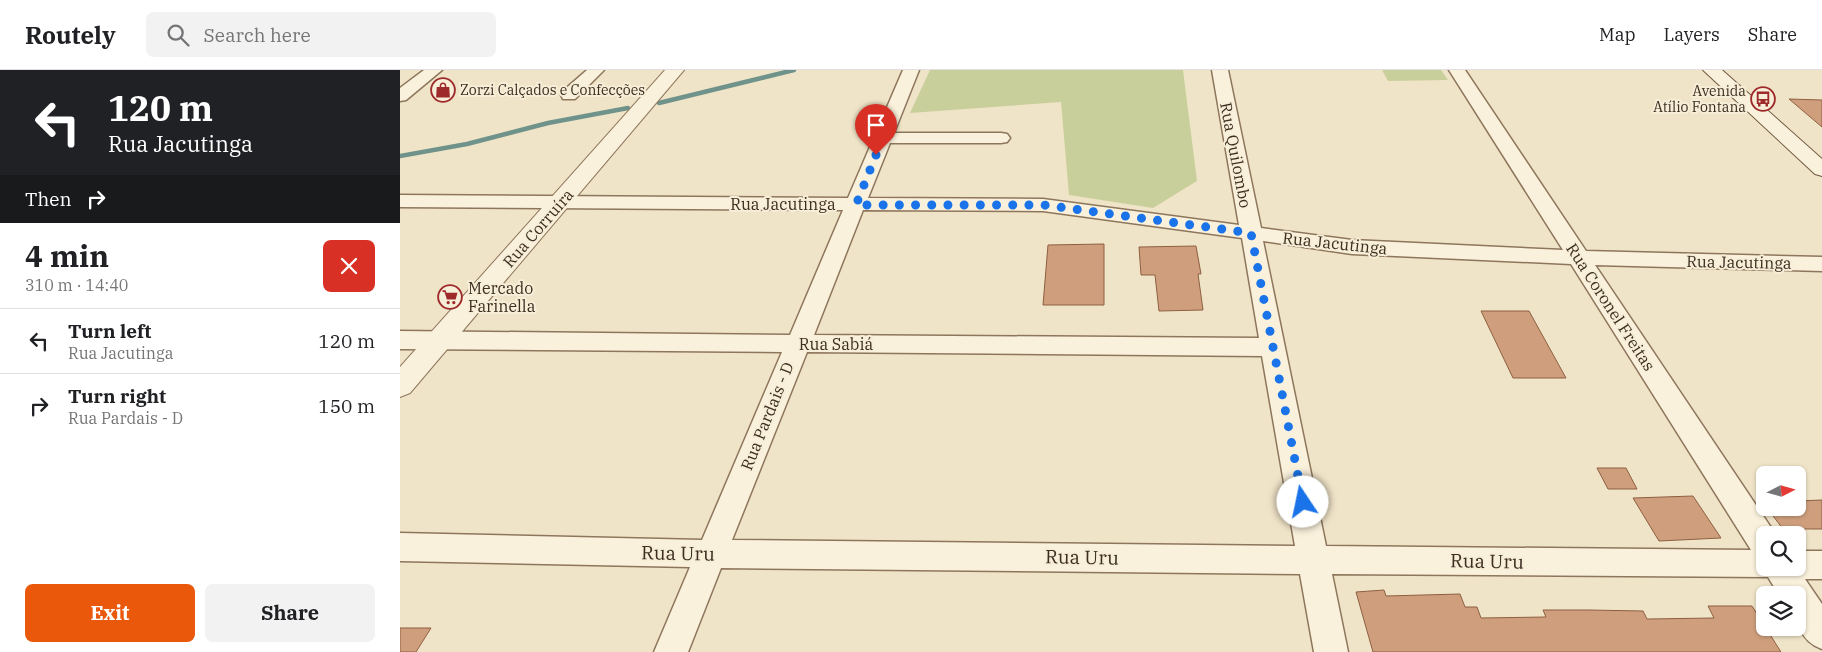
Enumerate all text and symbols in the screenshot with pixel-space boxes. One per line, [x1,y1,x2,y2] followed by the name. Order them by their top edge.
[146,12,496,57] search box
[25,19,116,51] text: Routely
[164,21,192,49] icon: search
[204,23,311,47] text: Search here
[1599,23,1636,46] text: Map
[1664,23,1720,46] text: Layers
[1748,23,1797,46] text: Share
[430,77,456,103] shop icon: Zorzi Calçados e Confecções
[460,81,645,99] place label: Zorzi Calçados e Confecções
[1653,82,1746,116] place label: Avenida Atílio Fontana
[108,85,213,131] text: 120 m
[1750,86,1776,112] bus stop icon: Avenida Atílio Fontana
[25,90,90,155] icon: left
[1216,100,1256,210] street label: Rua Quilombo
[855,104,897,155] pin
[862,111,890,139] icon: arrive
[108,129,253,158] text: Rua Jacutinga
[498,184,578,271] street label: Rua Corruíra
[82,185,110,213] icon: right
[25,187,72,211] text: Then
[730,194,836,214] street label: Rua Jacutinga
[1282,228,1389,258] street label: Rua Jacutinga
[25,236,109,275] text: 4 min
[1562,239,1660,375] street label: Rua Coronel Freitas
[323,240,375,292] button: close
[1686,251,1792,273] street label: Rua Jacutinga
[25,275,128,295] text: 310 m · 14:40
[468,278,536,316] place label: Mercado Farinella
[437,284,463,310] supermarket icon: Mercado Farinella
[68,319,151,343] text: Turn left
[25,327,53,355] icon: left
[318,329,375,353] text: 120 m
[799,334,873,354] street label: Rua Sabiá
[68,343,173,363] text: Rua Jacutinga
[736,359,798,473] street label: Rua Pardais - D
[68,384,166,408] text: Turn right
[25,392,53,420] icon: right
[318,394,375,418] text: 150 m
[68,408,183,428] text: Rua Pardais - D
[1756,466,1806,516] north arrow
[1756,466,1806,636] map controls
[1276,475,1328,527] position arrow
[1756,526,1806,576] button: search
[641,540,715,566] street label: Rua Uru
[1045,544,1119,570] street label: Rua Uru
[1450,548,1524,574] street label: Rua Uru
[25,584,195,642] button: Exit
[205,584,375,642] button: Share
[1756,586,1806,636] button: layers

